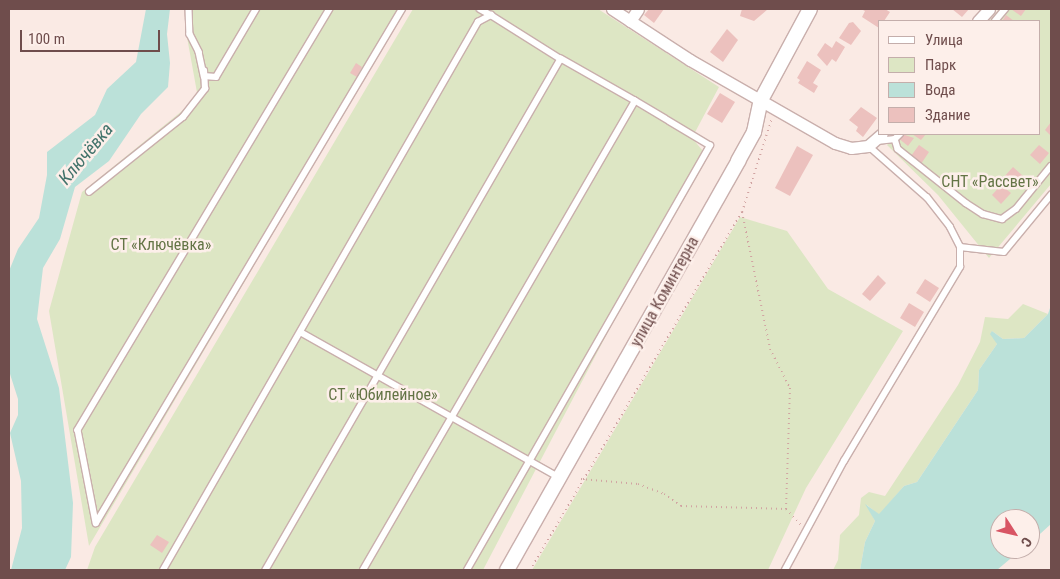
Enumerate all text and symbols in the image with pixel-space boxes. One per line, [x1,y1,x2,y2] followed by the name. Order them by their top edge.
[22,20,162,52] scale bar
[878,20,1040,135] legend
[28,30,65,48] text: 100 m
[925,31,963,49] text: Улица
[925,56,956,74] text: Парк
[925,81,955,99] text: Вода
[925,106,970,124] text: Здание
[54,119,118,189] water label: Ключёвка
[941,172,1039,192] park label: СНТ «Рассвет»
[627,233,703,351] street label: улица Коминтерна
[110,235,212,255] park label: СТ «Ключёвка»
[328,385,438,405] park label: СТ «Юбилейное»
[990,509,1040,559] north arrow
[1018,534,1035,550] text: С

